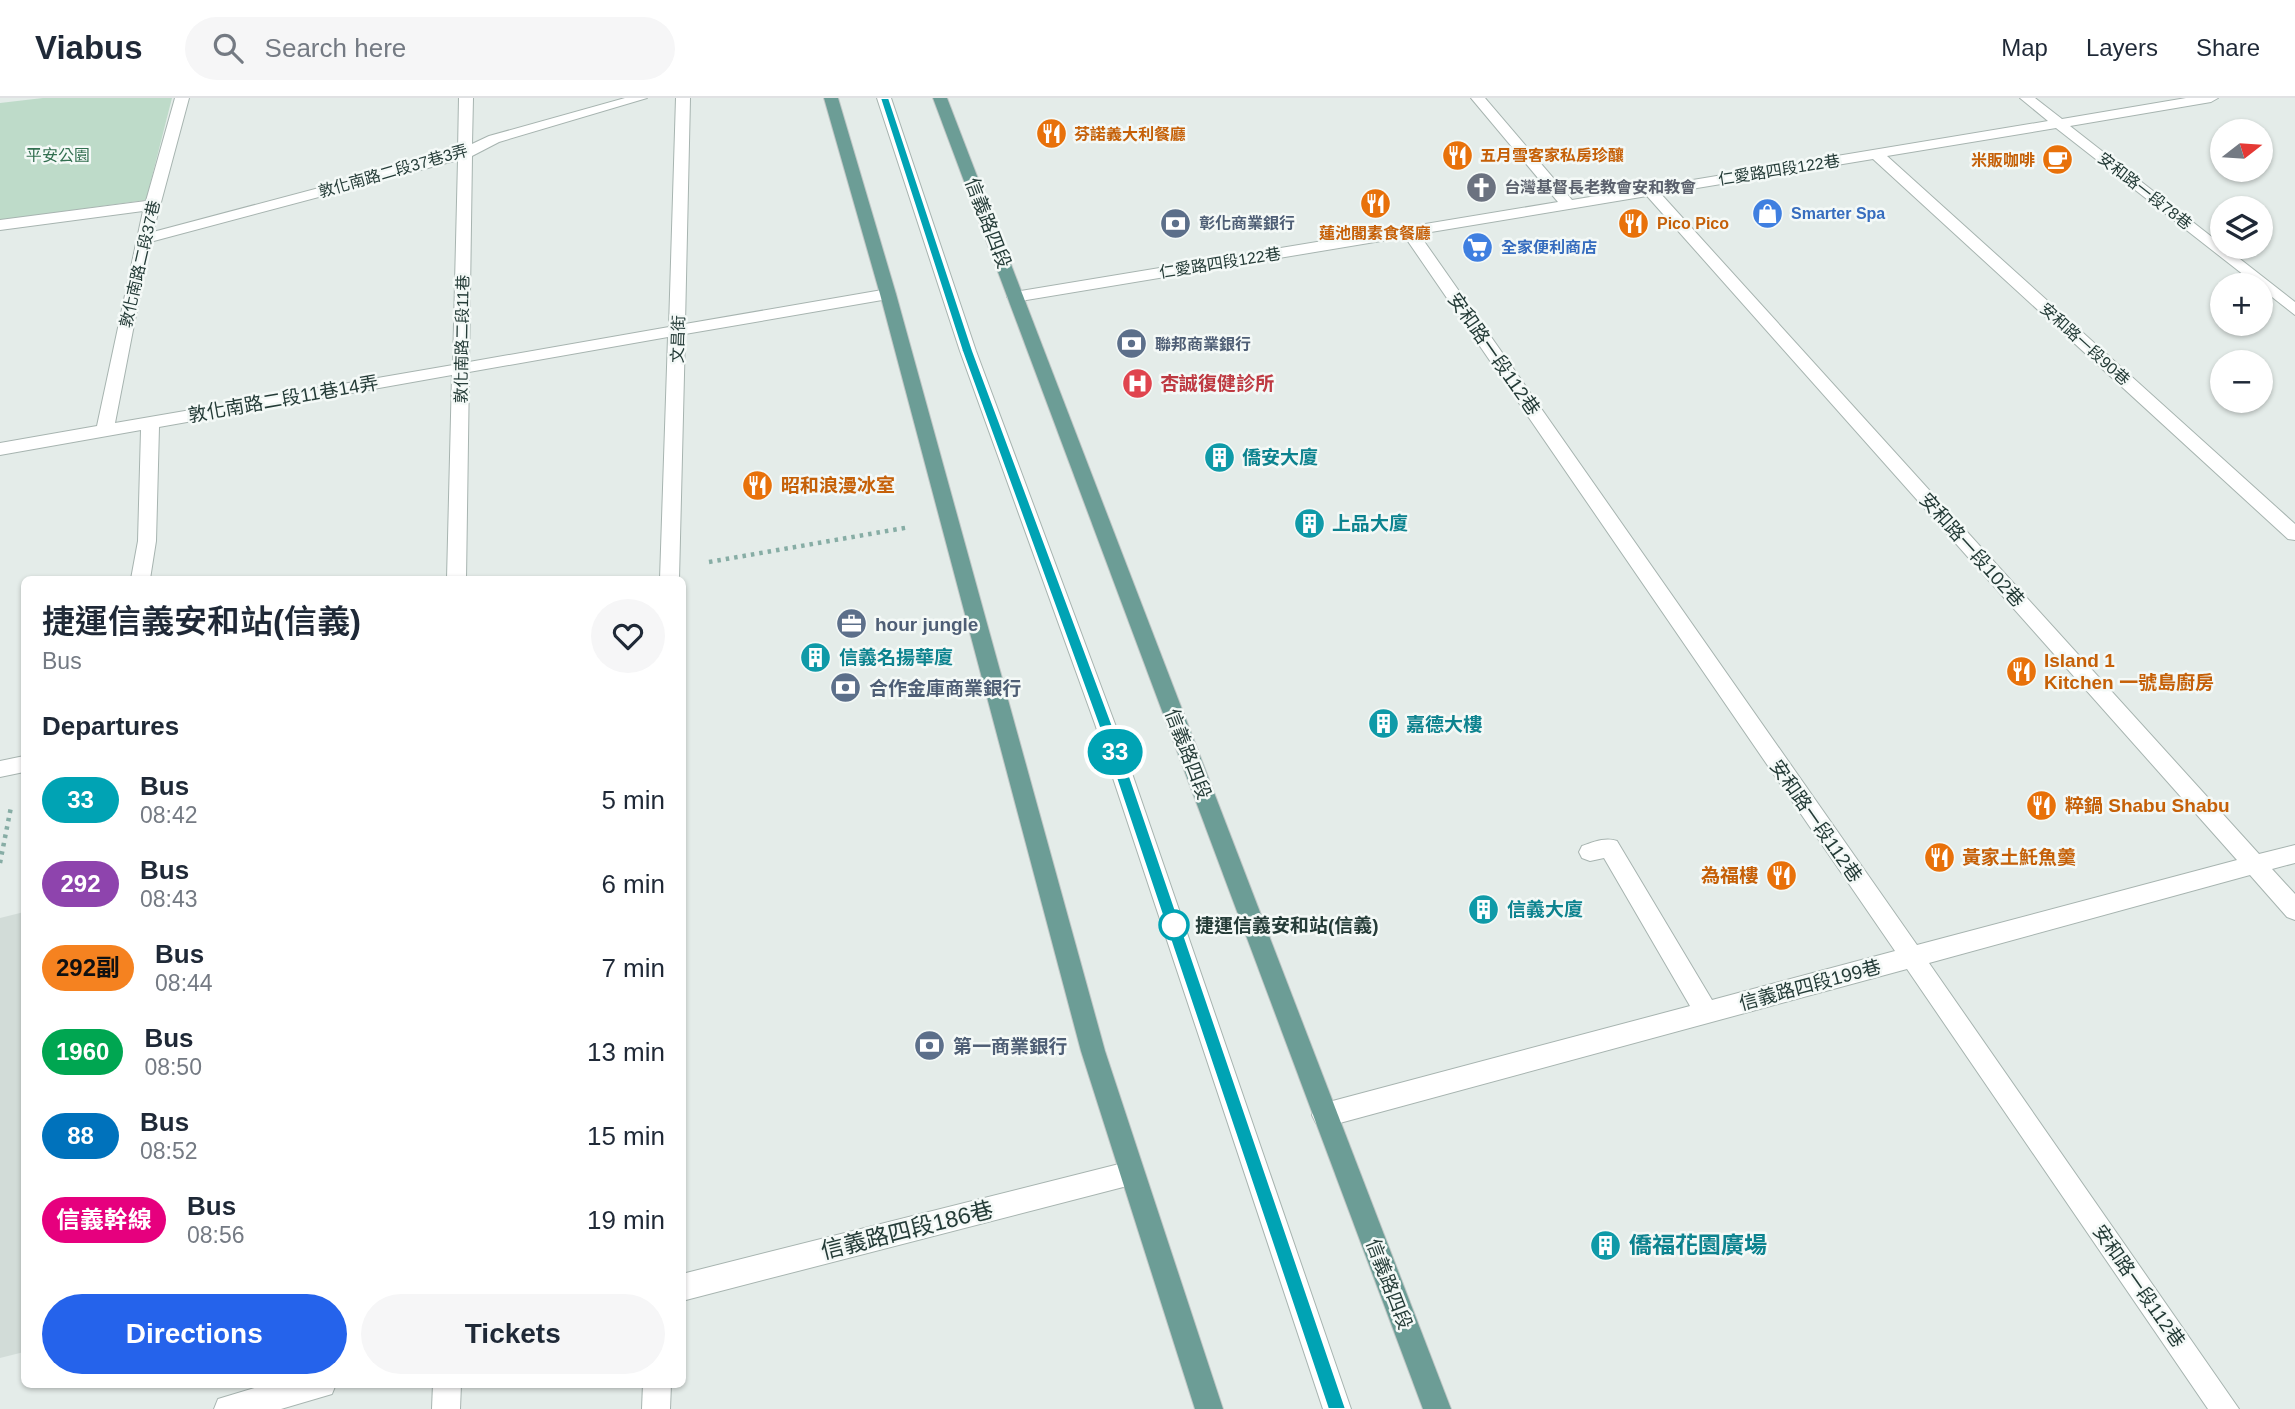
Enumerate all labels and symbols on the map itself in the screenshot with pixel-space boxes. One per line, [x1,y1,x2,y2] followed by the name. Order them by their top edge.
[1034,117,1068,151] restaurant icon: 芬諾義大利餐廳
[2210,119,2273,182] north arrow
[1074,125,1186,143] place label: 芬諾義大利餐廳
[1440,138,1474,172] restaurant icon: 五月雪客家私房珍釀
[316,142,470,200] street label: 敦化南路二段37巷3弄
[2041,143,2075,177] cafe icon: 米販咖啡
[1480,146,1624,164] place label: 五月雪客家私房珍釀
[26,147,90,164] park label: 平安公園
[2095,149,2195,233] street label: 安和路一段78巷
[1717,152,1841,188] street label: 仁愛路四段122巷
[1971,152,2035,169] place label: 米販咖啡
[1464,170,1498,204] church icon: 台灣基督長老教會安和教會
[961,175,1015,271] street label: 信義路四段
[1504,179,1696,196] place label: 台灣基督長老教會安和教會
[1358,187,1392,221] restaurant icon: 蓮池閣素食餐廳
[1751,196,1785,230] shop icon: Smarter Spa
[117,199,163,329] street label: 敦化南路二段37巷
[1791,205,1885,222] place label: Smarter Spa
[1159,206,1193,240] bank icon: 彰化商業銀行
[1617,206,1651,240] restaurant icon: Pico Pico
[1199,214,1295,232] place label: 彰化商業銀行
[1657,215,1729,232] place label: Pico Pico
[1319,224,1431,242] place label: 蓮池閣素食餐廳
[1461,230,1495,264] supermarket icon: 全家便利商店
[1501,239,1597,256] place label: 全家便利商店
[1158,245,1282,281] street label: 仁愛路四段122巷
[452,275,472,403] street label: 敦化南路二段11巷
[1444,289,1544,419] street label: 安和路一段112巷
[2037,300,2133,388] street label: 安和路一段90巷
[669,315,687,363] street label: 文昌街
[1115,327,1149,361] bank icon: 聯邦商業銀行
[1155,336,1251,353] place label: 聯邦商業銀行
[1120,366,1154,400] hospital icon: 杏誠復健診所
[186,372,380,426] street label: 敦化南路二段11巷14弄
[1160,373,1274,394] place label: 杏誠復健診所
[1202,440,1236,474] building icon: 僑安大廈
[1242,447,1318,468] place label: 僑安大廈
[741,468,775,502] restaurant icon: 昭和浪漫冰室
[781,475,895,496] place label: 昭和浪漫冰室
[1915,489,2029,611] street label: 安和路一段102巷
[1292,506,1326,540] building icon: 上品大廈
[1332,513,1408,534] place label: 上品大廈
[835,607,869,641] office icon: hour jungle
[875,614,978,635] place label: hour jungle
[799,640,833,674] building icon: 信義名揚華廈
[839,647,953,668] place label: 信義名揚華廈
[2044,650,2214,693] place label: Island 1 Kitchen 一號島廚房
[2004,654,2038,688] restaurant icon: Island 1 Kitchen 一號島廚房
[829,671,863,705] bank icon: 合作金庫商業銀行
[869,678,1021,699] place label: 合作金庫商業銀行
[1161,706,1215,802] street label: 信義路四段
[1366,707,1400,741] building icon: 嘉德大樓
[1406,714,1482,735] place label: 嘉德大樓
[1084,729,1146,775] line badge: 33
[1766,756,1866,886] street label: 安和路一段112巷
[2025,788,2059,822] restaurant icon: 粹鍋 Shabu Shabu
[2065,795,2230,816] place label: 粹鍋 Shabu Shabu
[1922,840,1956,874] restaurant icon: 黃家土魠魚羹
[1962,847,2076,868] place label: 黃家土魠魚羹
[1764,858,1798,892] restaurant icon: 為福樓
[1701,865,1758,886] place label: 為福樓
[1467,892,1501,926] building icon: 信義大廈
[1507,899,1583,920] place label: 信義大廈
[1159,910,1189,940] marker: 捷運信義安和站(信義)
[1195,915,1379,936] place label: 捷運信義安和站(信義)
[1737,956,1883,1014] street label: 信義路四段199巷
[913,1029,947,1063] bank icon: 第一商業銀行
[953,1036,1067,1057] place label: 第一商業銀行
[818,1196,996,1264] street label: 信義路四段186巷
[2089,1221,2189,1351] street label: 安和路一段112巷
[1589,1228,1623,1262] building icon: 僑福花園廣場
[1629,1232,1767,1258] place label: 僑福花園廣場
[1362,1236,1416,1332] street label: 信義路四段

